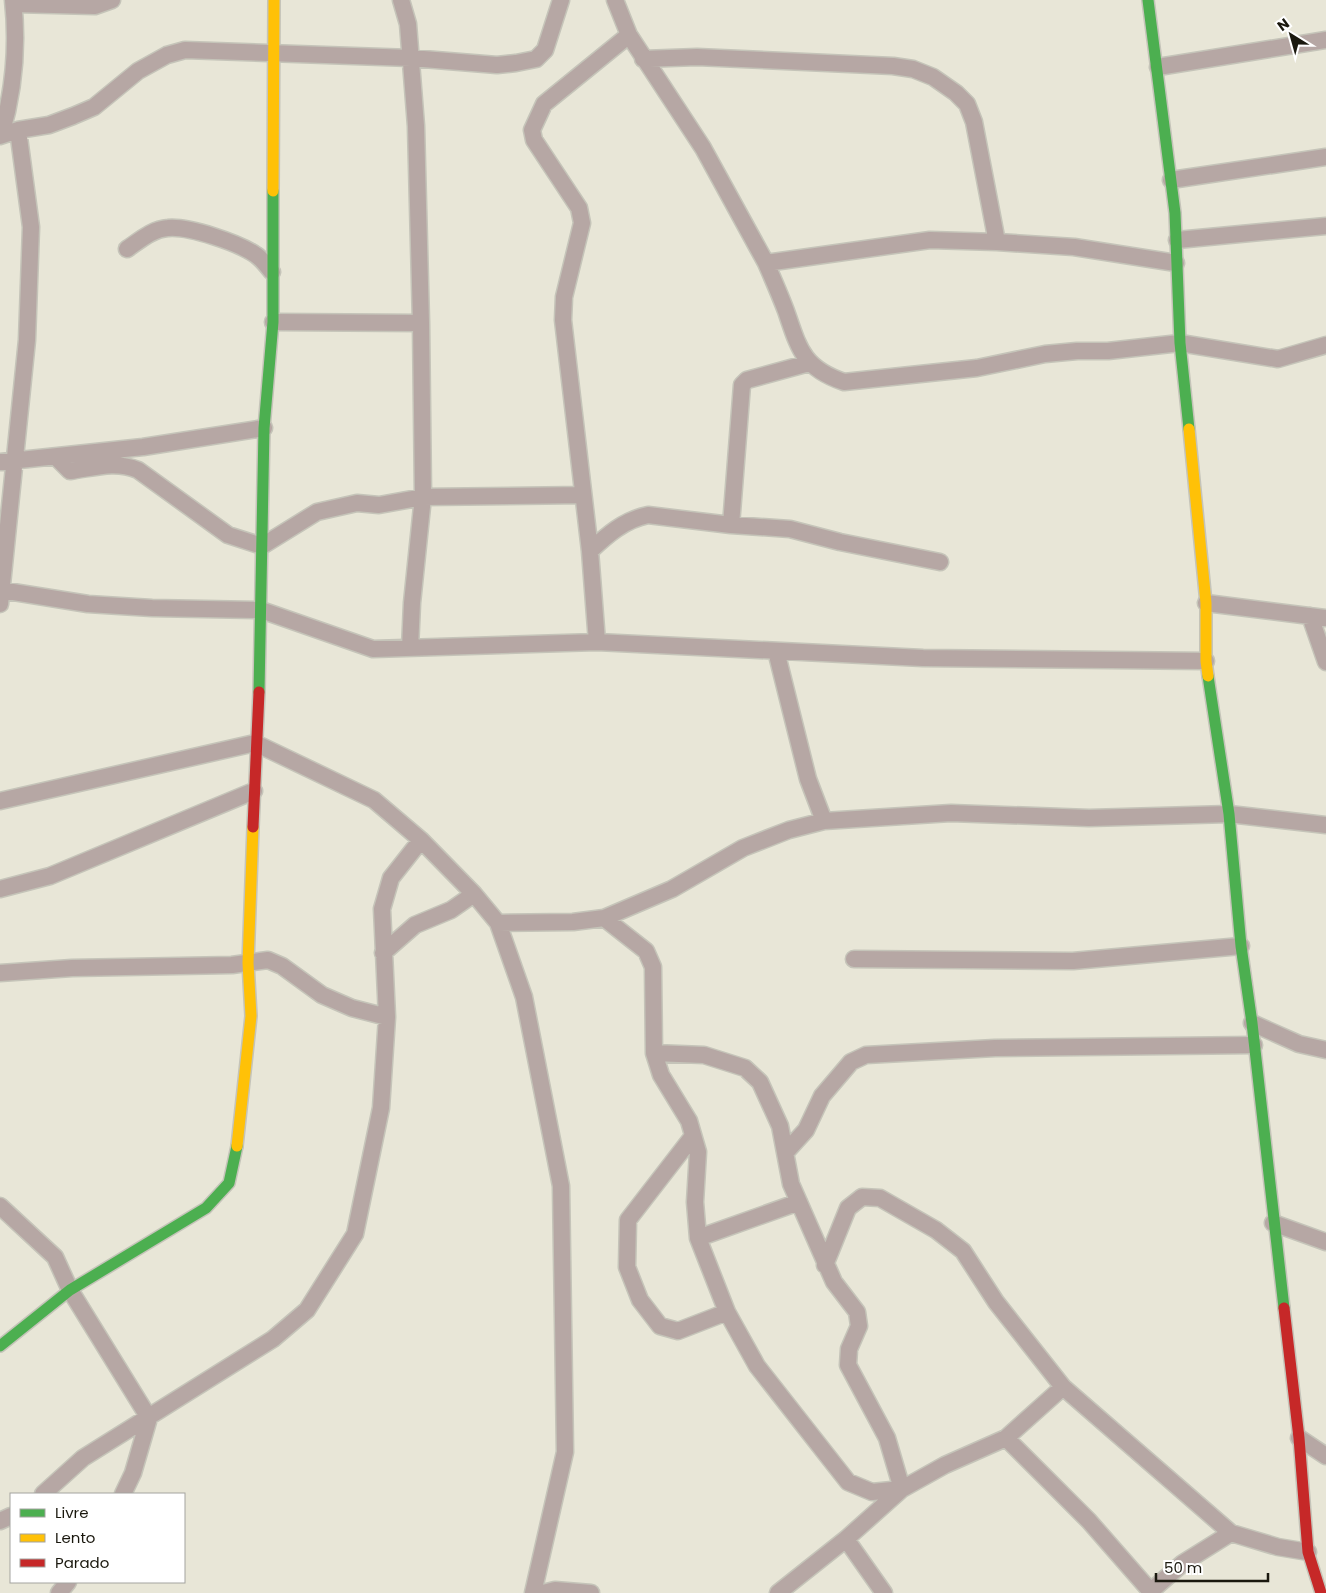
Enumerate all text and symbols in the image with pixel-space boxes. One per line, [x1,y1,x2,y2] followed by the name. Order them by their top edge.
[1266,10,1316,60] north arrow
[1273,13,1293,36] text: N
[10,1493,185,1583] legend
[55,1502,88,1523] text: Livre
[55,1527,95,1548] text: Lento
[1156,1550,1268,1582] scale bar
[55,1552,109,1573] text: Parado
[1164,1557,1202,1578] text: 50 m

